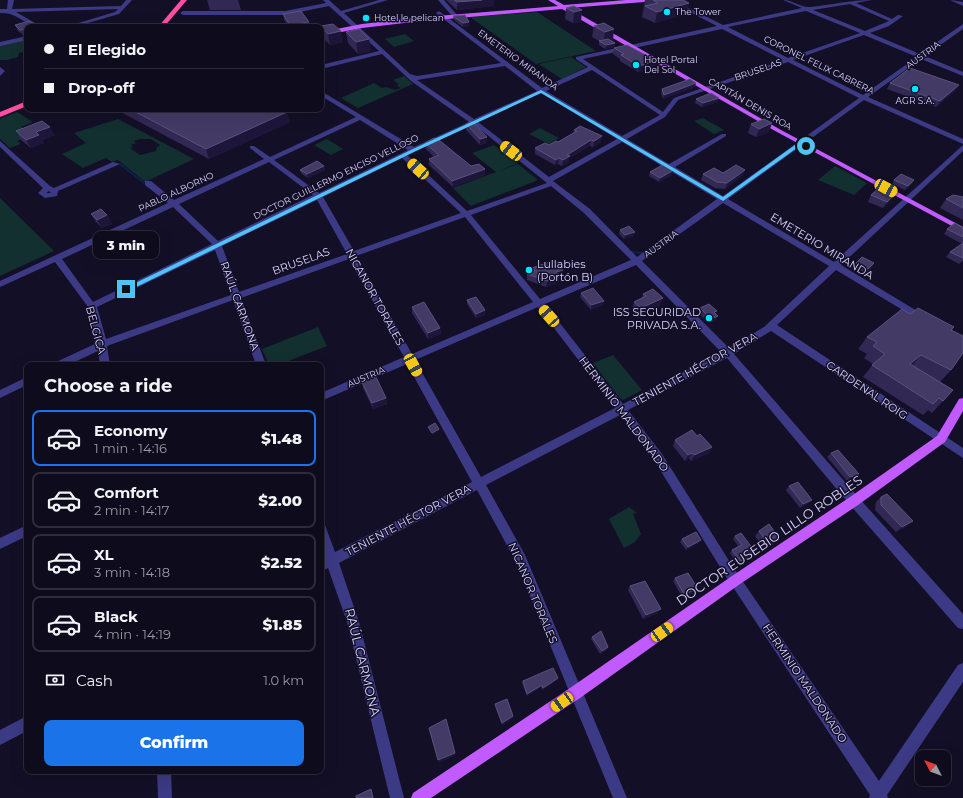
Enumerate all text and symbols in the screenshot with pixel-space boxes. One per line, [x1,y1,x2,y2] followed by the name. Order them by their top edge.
[675,6,721,17] place label: The Tower
[662,7,672,17] marker: The Tower
[374,12,444,23] place label: Hotel le pelican
[361,13,371,23] marker: Hotel le pelican
[476,27,561,93] street label: EMETERIO MIRANDA
[762,33,877,96] street label: CORONEL FELIX CABRERA
[903,38,942,71] street label: AUSTRIA
[68,40,146,59] text: El Elegido
[644,54,698,75] place label: Hotel Portal Del Sol
[733,56,783,83] street label: BRUSELAS
[631,60,641,70] marker: Hotel Portal Del Sol
[707,75,794,132] street label: CAPITÁN DENIS ROA
[68,78,135,97] text: Drop-off
[910,84,920,94] marker: AGR S.A.
[896,95,934,106] place label: AGR S.A.
[251,131,421,221] street label: DOCTOR GUILLERMO ENCISO VELLOSO
[797,137,815,155] route start
[498,139,524,163] car
[405,157,431,181] car
[136,169,216,214] street label: PABLO ALBORNO
[873,177,899,199] car
[768,210,876,282] street label: EMETERIO MIRANDA
[641,227,680,260] street label: AUSTRIA
[93,231,159,259] callout: 3 min
[107,237,145,253] text: 3 min
[270,244,332,278] street label: BRUSELAS
[343,246,408,348] street label: NICANOR TORALES
[537,257,593,284] place label: Lullabies (Portón B)
[217,260,263,353] street label: RAÚL CARMONA
[524,265,534,275] marker: Lullabies (Portón B)
[117,280,135,298] route end
[537,303,561,329] car
[83,304,109,356] street label: BELGICA
[613,305,701,332] place label: ISS SEGURIDAD PRIVADA S.A.
[704,313,714,323] marker: ISS SEGURIDAD PRIVADA S.A.
[631,329,760,409] street label: TENIENTE HÉCTOR VERA
[402,352,424,378] car
[576,354,672,474] street label: HERMINIO MALDONADO
[824,358,910,422] street label: CARDENAL ROIG
[345,364,387,389] street label: AUSTRIA
[44,375,172,397] text: Choose a ride
[46,420,82,456] icon: car
[94,421,167,440] text: Economy
[261,429,302,448] text: $1.48
[94,440,167,456] text: 1 min · 14:16
[673,472,865,608] street label: DOCTOR EUSEBIO LILLO ROBLES
[343,481,473,559] street label: TENIENTE HÉCTOR VERA
[46,482,82,518] icon: car
[94,483,159,502] text: Comfort
[259,491,302,510] text: $2.00
[94,502,169,518] text: 2 min · 14:17
[505,540,561,646] street label: NICANOR TORALES
[46,544,82,580] icon: car
[94,545,113,564] text: XL
[261,553,302,572] text: $2.52
[94,564,170,580] text: 3 min · 14:18
[46,606,82,642] icon: car
[342,606,384,718] street label: RAÚL CARMONA
[94,607,138,626] text: Black
[263,615,302,634] text: $1.85
[649,620,675,644] car
[760,621,850,745] street label: HERMINIO MALDONADO
[94,626,171,642] text: 4 min · 14:19
[44,669,66,691] icon: cash
[76,671,113,690] text: Cash
[263,672,304,688] text: 1.0 km
[549,690,575,714] car
[44,720,304,766] button: Confirm
[915,750,951,786] north arrow
[915,750,951,786] map controls

